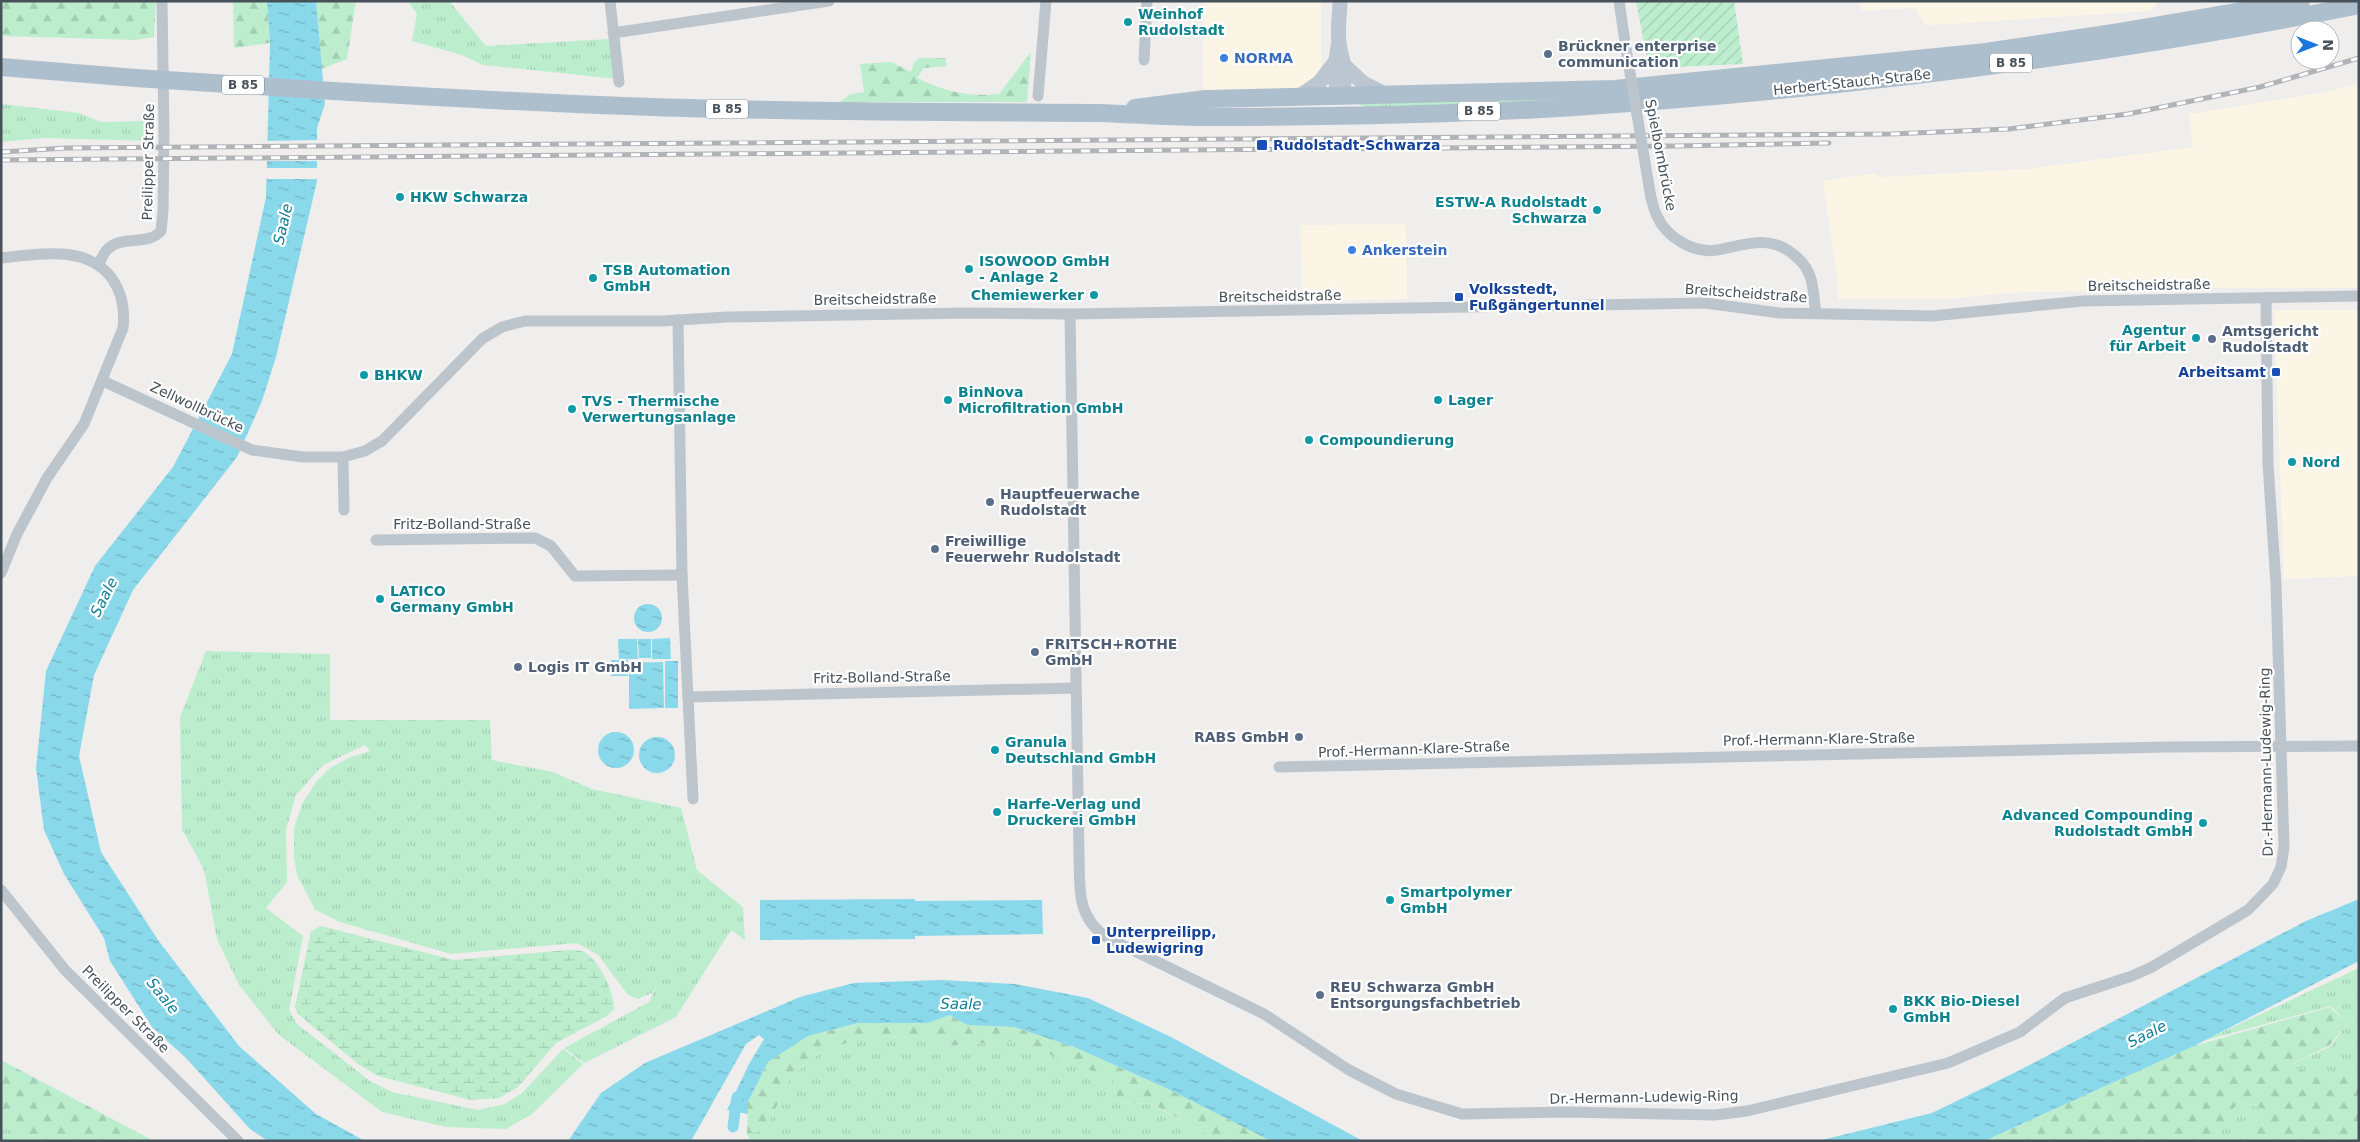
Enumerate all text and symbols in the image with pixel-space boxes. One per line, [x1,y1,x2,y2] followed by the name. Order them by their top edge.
[1138,6,1225,38] place label: Weinhof Rudolstadt
[1122,16,1134,28] marker: Weinhof Rudolstadt
[2290,20,2340,70] north arrow
[1558,38,1717,70] place label: Brückner enterprise communication
[2320,39,2336,51] text: N
[1542,48,1554,60] marker: Brückner enterprise communication
[1234,50,1293,66] place label: NORMA
[1218,52,1230,64] marker: NORMA
[1990,54,2032,72] road number: B 85
[1772,66,1932,98] street label: Herbert-Stauch-Straße
[222,76,264,94] road number: B 85
[1642,98,1680,212] street label: Spielbornbrücke
[706,100,748,118] road number: B 85
[1458,102,1500,120] road number: B 85
[139,104,157,220] street label: Preilipper Straße
[1273,137,1440,153] place label: Rudolstadt-Schwarza
[1255,138,1269,152] marker: Rudolstadt-Schwarza
[410,189,528,205] place label: HKW Schwarza
[394,191,406,203] marker: HKW Schwarza
[1435,194,1587,226] place label: ESTW-A Rudolstadt Schwarza
[270,202,296,246] water label: Saale
[1591,204,1603,216] marker: ESTW-A Rudolstadt Schwarza
[1362,242,1447,258] place label: Ankerstein
[1346,244,1358,256] marker: Ankerstein
[979,253,1110,285] place label: ISOWOOD GmbH - Anlage 2
[603,262,730,294] place label: TSB Automation GmbH
[963,263,975,275] marker: ISOWOOD GmbH - Anlage 2
[587,272,599,284] marker: TSB Automation GmbH
[2087,276,2211,294] street label: Breitscheidstraße
[1469,281,1605,313] place label: Volksstedt, Fußgängertunnel
[1684,281,1808,305] street label: Breitscheidstraße
[971,287,1084,303] place label: Chemiewerker
[1218,287,1342,305] street label: Breitscheidstraße
[1088,289,1100,301] marker: Chemiewerker
[813,290,937,308] street label: Breitscheidstraße
[1453,291,1465,303] marker: Volksstedt, Fußgängertunnel
[2109,322,2186,354] place label: Agentur für Arbeit
[2222,323,2319,355] place label: Amtsgericht Rudolstadt
[2190,332,2202,344] marker: Agentur für Arbeit
[2206,333,2218,345] marker: Amtsgericht Rudolstadt
[2178,364,2266,380] place label: Arbeitsamt
[2270,366,2282,378] marker: Arbeitsamt
[374,367,423,383] place label: BHKW
[358,369,370,381] marker: BHKW
[148,378,246,436] street label: Zellwollbrücke
[958,384,1124,416] place label: BinNova Microfiltration GmbH
[1448,392,1493,408] place label: Lager
[582,393,736,425] place label: TVS - Thermische Verwertungsanlage
[942,394,954,406] marker: BinNova Microfiltration GmbH
[1432,394,1444,406] marker: Lager
[566,403,578,415] marker: TVS - Thermische Verwertungsanlage
[1319,432,1454,448] place label: Compoundierung
[1303,434,1315,446] marker: Compoundierung
[2302,454,2340,470] place label: Nord
[2286,456,2298,468] marker: Nord
[1000,486,1140,518] place label: Hauptfeuerwache Rudolstadt
[984,496,996,508] marker: Hauptfeuerwache Rudolstadt
[393,516,531,532] street label: Fritz-Bolland-Straße
[945,533,1121,565] place label: Freiwillige Feuerwehr Rudolstadt
[929,543,941,555] marker: Freiwillige Feuerwehr Rudolstadt
[87,575,121,619] water label: Saale
[390,583,514,615] place label: LATICO Germany GmbH
[374,593,386,605] marker: LATICO Germany GmbH
[1045,636,1177,668] place label: FRITSCH+ROTHE GmbH
[1029,646,1041,658] marker: FRITSCH+ROTHE GmbH
[528,659,642,675] place label: Logis IT GmbH
[512,661,524,673] marker: Logis IT GmbH
[2256,667,2276,857] street label: Dr.-Hermann-Ludewig-Ring
[813,668,951,686] street label: Fritz-Bolland-Straße
[1194,729,1289,745] place label: RABS GmbH
[1723,729,1915,749] street label: Prof.-Hermann-Klare-Straße
[1293,731,1305,743] marker: RABS GmbH
[1005,734,1156,766] place label: Granula Deutschland GmbH
[1318,738,1510,760] street label: Prof.-Hermann-Klare-Straße
[989,744,1001,756] marker: Granula Deutschland GmbH
[1007,796,1141,828] place label: Harfe-Verlag und Druckerei GmbH
[991,806,1003,818] marker: Harfe-Verlag und Druckerei GmbH
[2002,807,2193,839] place label: Advanced Compounding Rudolstadt GmbH
[2197,817,2209,829] marker: Advanced Compounding Rudolstadt GmbH
[1400,884,1512,916] place label: Smartpolymer GmbH
[1384,894,1396,906] marker: Smartpolymer GmbH
[1106,924,1217,956] place label: Unterpreilipp, Ludewigring
[1090,934,1102,946] marker: Unterpreilipp, Ludewigring
[79,962,173,1056] street label: Preilipper Straße
[143,974,183,1018] water label: Saale
[1330,979,1521,1011] place label: REU Schwarza GmbH Entsorgungsfachbetrieb
[1314,989,1326,1001] marker: REU Schwarza GmbH Entsorgungsfachbetrieb
[1903,993,2020,1025] place label: BKK Bio-Diesel GmbH
[940,995,982,1013] water label: Saale
[1887,1003,1899,1015] marker: BKK Bio-Diesel GmbH
[2125,1017,2169,1051] water label: Saale
[1549,1087,1739,1107] street label: Dr.-Hermann-Ludewig-Ring

